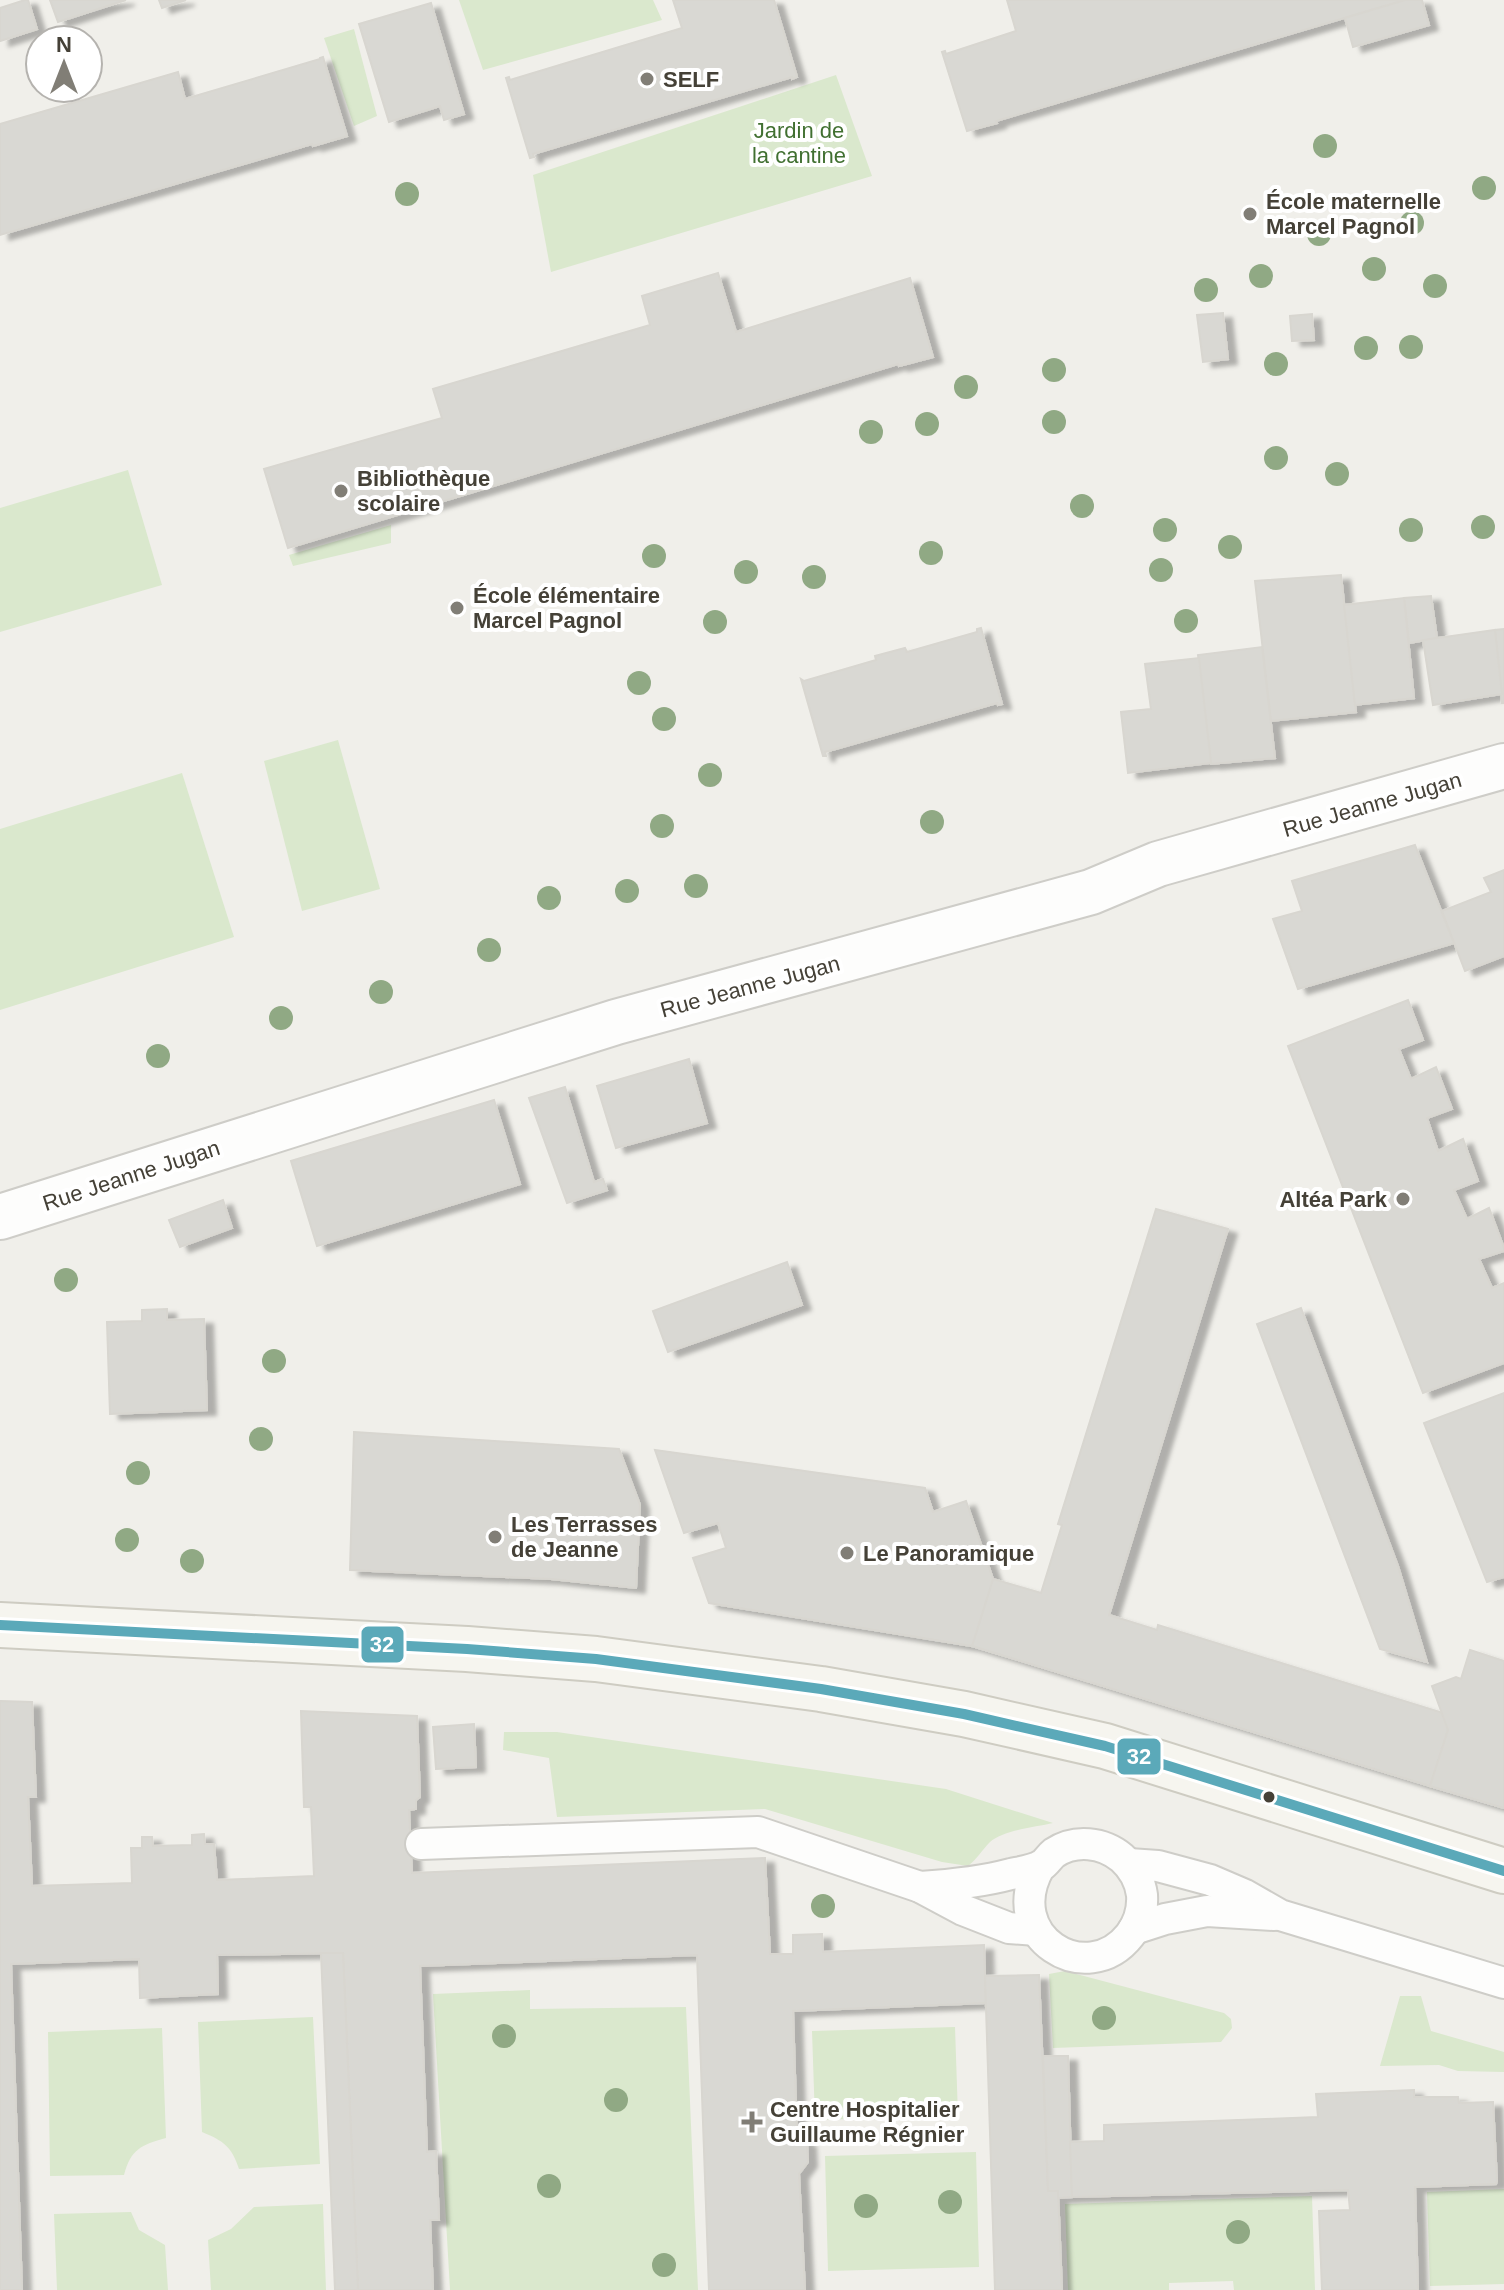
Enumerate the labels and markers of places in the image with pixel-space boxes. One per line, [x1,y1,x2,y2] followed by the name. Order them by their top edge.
[663,67,719,92] place label: SELF
[638,70,656,88] marker: SELF
[1266,189,1441,239] place label: École maternelle Marcel Pagnol
[1241,205,1259,223] marker: École maternelle Marcel Pagnol
[357,466,490,516] place label: Bibliothèque scolaire
[332,482,350,500] marker: Bibliothèque scolaire
[473,583,660,633] place label: École élémentaire Marcel Pagnol
[448,599,466,617] marker: École élémentaire Marcel Pagnol
[1279,1187,1388,1212] place label: Altéa Park
[1394,1190,1412,1208] marker: Altéa Park
[511,1512,657,1562] place label: Les Terrasses de Jeanne
[486,1528,504,1546] marker: Les Terrasses de Jeanne
[863,1541,1034,1566] place label: Le Panoramique
[838,1544,856,1562] marker: Le Panoramique
[1261,1789,1277,1805] unlabelled marker
[770,2097,965,2147] place label: Centre Hospitalier Guillaume Régnier
[741,2111,763,2133] marker: Centre Hospitalier Guillaume Régnier

